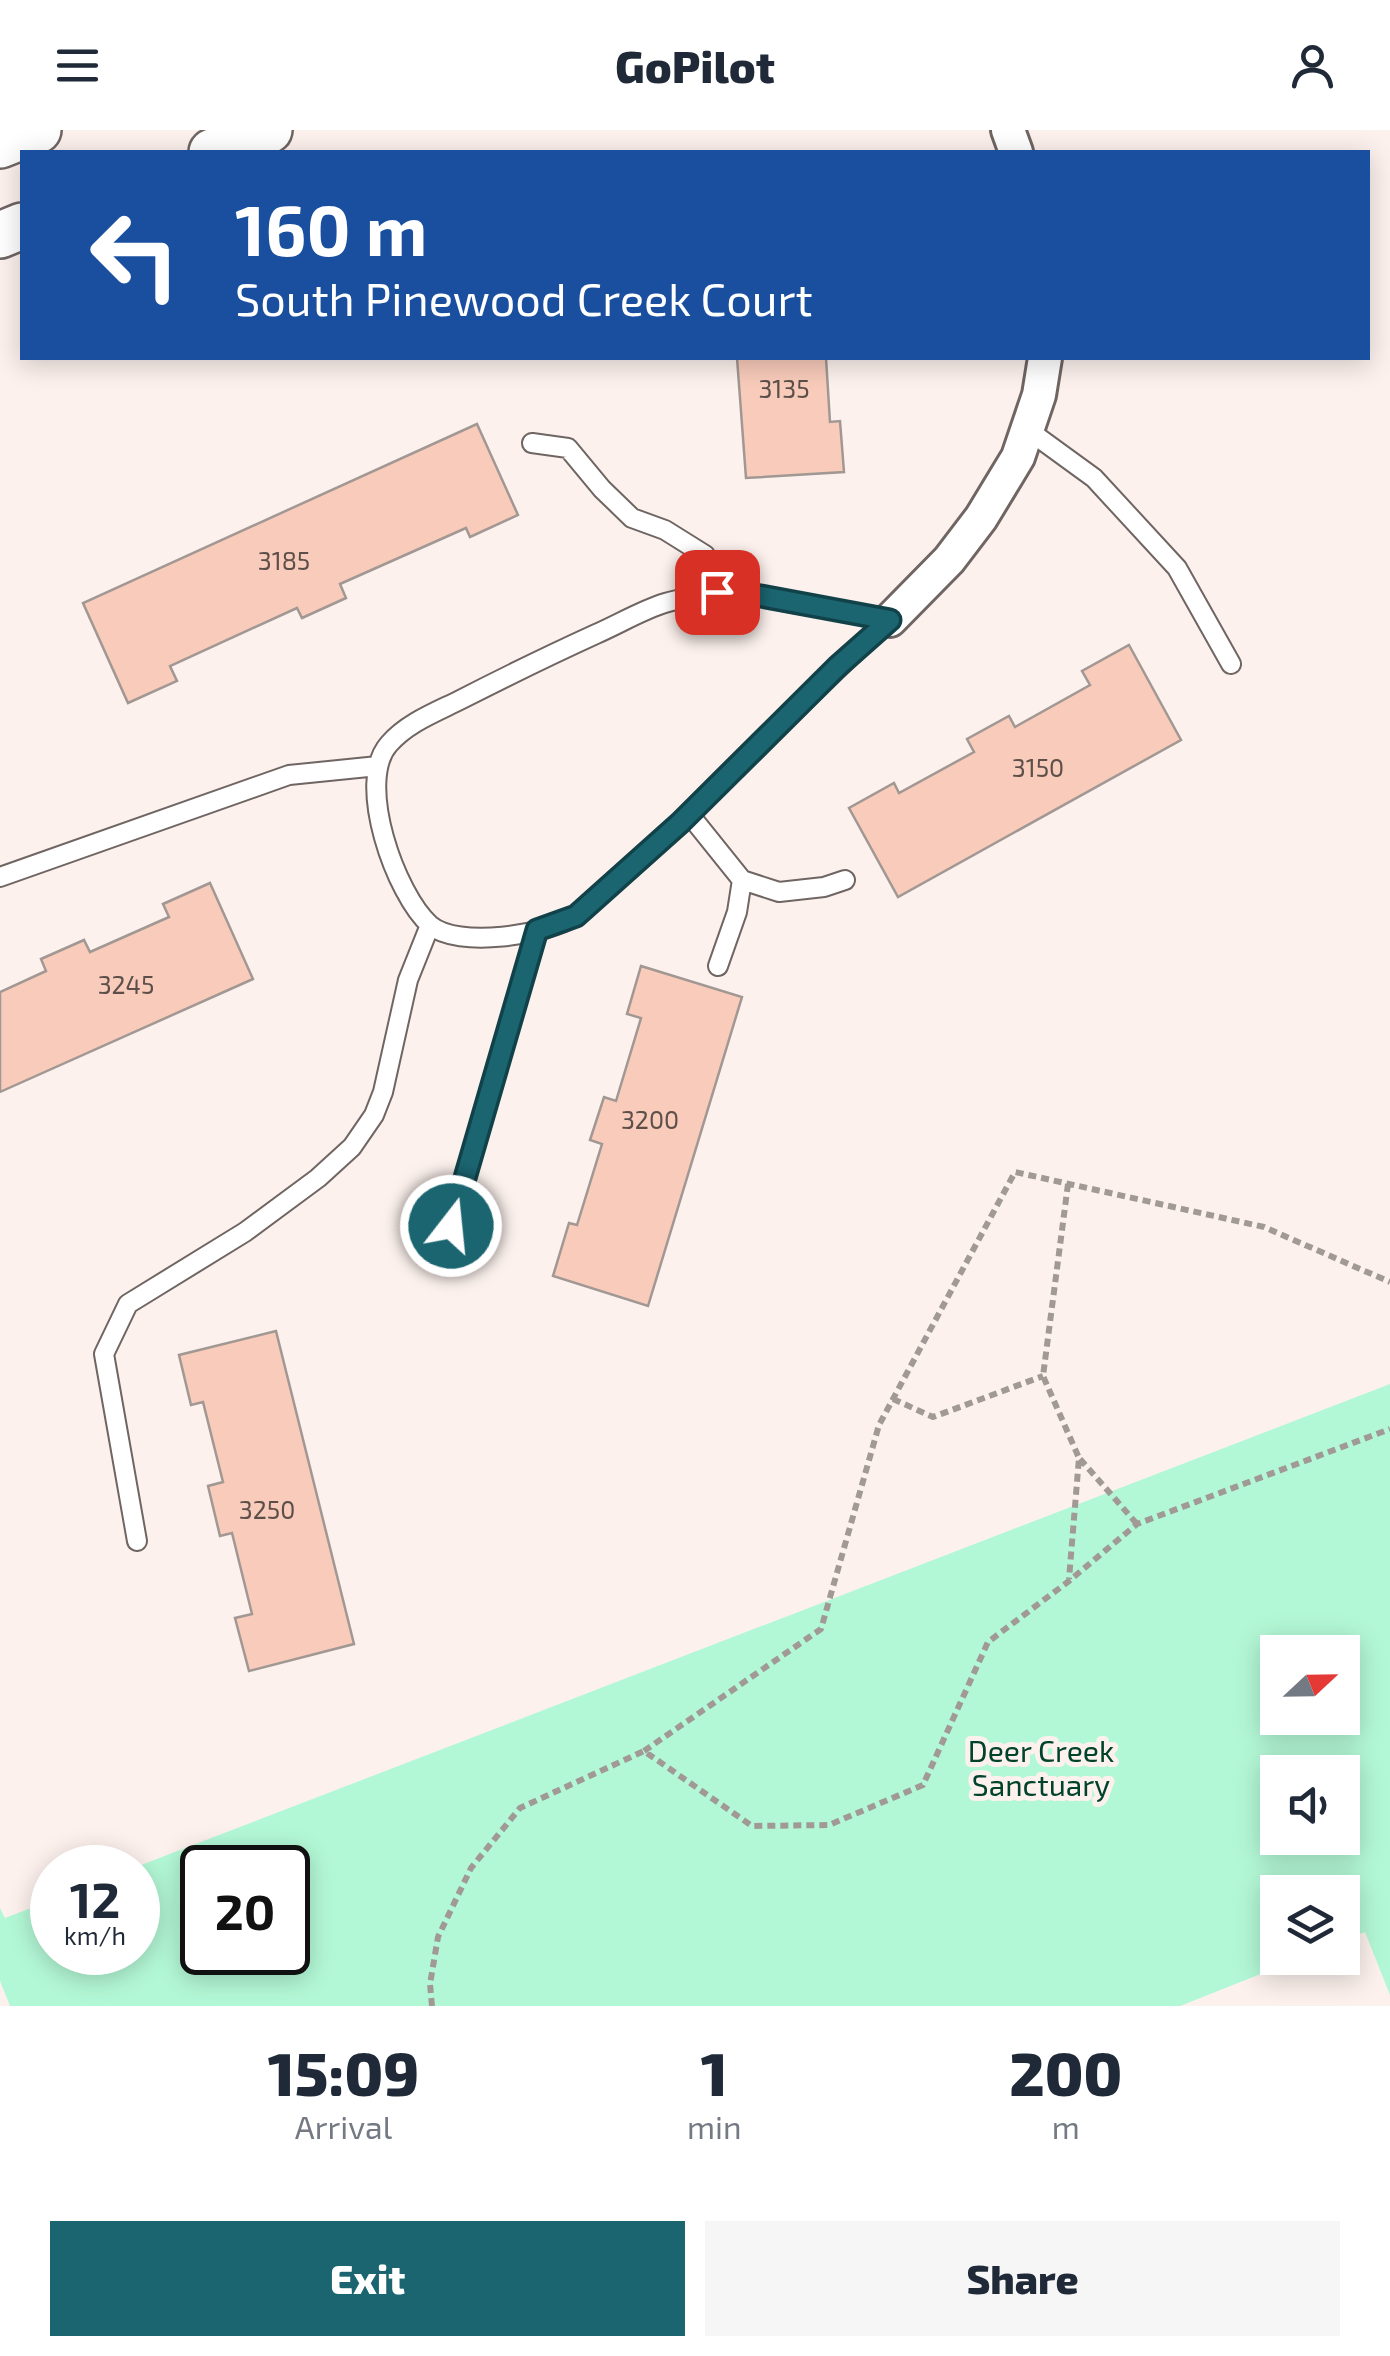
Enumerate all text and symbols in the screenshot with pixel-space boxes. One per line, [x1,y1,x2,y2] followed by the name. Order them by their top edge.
[50,38,105,93] icon: menu
[615,38,775,92] text: GoPilot
[1285,38,1340,93] icon: person
[235,186,428,270] text: 160 m
[70,190,200,320] icon: left
[235,271,813,325] text: South Pinewood Creek Court
[758,373,810,403] house number: 3135
[258,545,310,575] house number: 3185
[675,550,760,635] pin
[690,565,745,620] icon: arrive
[1012,752,1064,782] house number: 3150
[98,969,154,999] house number: 3245
[621,1104,679,1134] house number: 3200
[399,1174,503,1278] position arrow
[239,1494,295,1524] house number: 3250
[1260,1635,1360,1735] north arrow
[1260,1635,1360,1975] map controls
[968,1732,1114,1802] park label: Deer Creek Sanctuary
[1260,1755,1360,1855] button: sound
[180,1845,310,1975] speed limit sign: 20
[70,1868,120,1928] text: 12
[1260,1875,1360,1975] button: layers
[64,1920,126,1950] text: km/h
[268,2036,419,2108] text: 15:09
[701,2036,728,2108] text: 1
[1009,2036,1122,2108] text: 200
[295,2107,392,2145] text: Arrival
[687,2107,742,2145] text: min
[1052,2107,1080,2145] text: m
[50,2221,685,2336] button: Exit
[705,2221,1340,2336] button: Share

